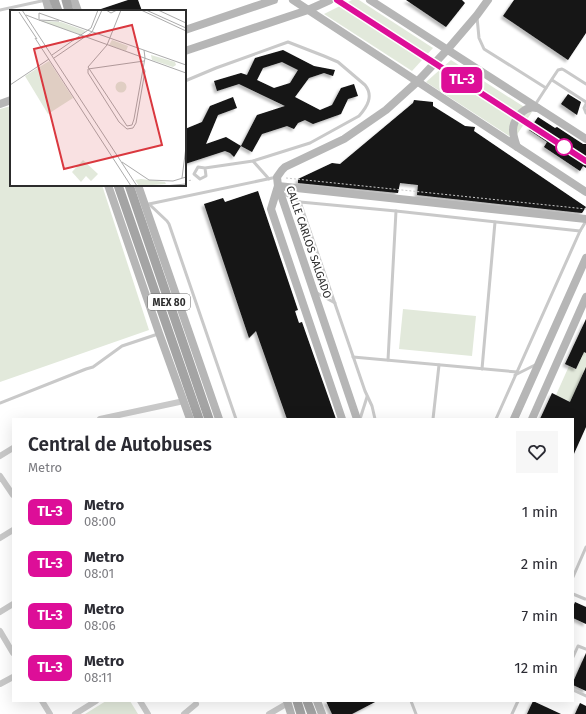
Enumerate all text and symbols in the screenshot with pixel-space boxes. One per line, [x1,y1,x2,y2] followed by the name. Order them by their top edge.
[10,10,186,186] inset map
[434,67,490,93] line badge: TL-3
[449,71,475,88] text: TL-3
[555,138,573,156] unlabelled marker
[283,184,334,300] street label: CALLE CARLOS SALGADO
[148,294,190,310] road number: MEX 80
[516,431,558,473] button: heart
[28,433,212,456] text: Central de Autobuses
[28,460,62,475] text: Metro
[84,496,124,514] text: Metro
[37,503,63,520] text: TL-3
[522,503,558,521] text: 1 min
[84,514,116,529] text: 08:00
[84,548,124,566] text: Metro
[37,555,63,572] text: TL-3
[521,555,558,573] text: 2 min
[84,566,114,581] text: 08:01
[84,600,124,618] text: Metro
[37,607,63,624] text: TL-3
[521,607,558,625] text: 7 min
[84,618,116,633] text: 08:06
[84,652,124,670] text: Metro
[37,659,63,676] text: TL-3
[514,659,558,677] text: 12 min
[84,670,112,685] text: 08:11

